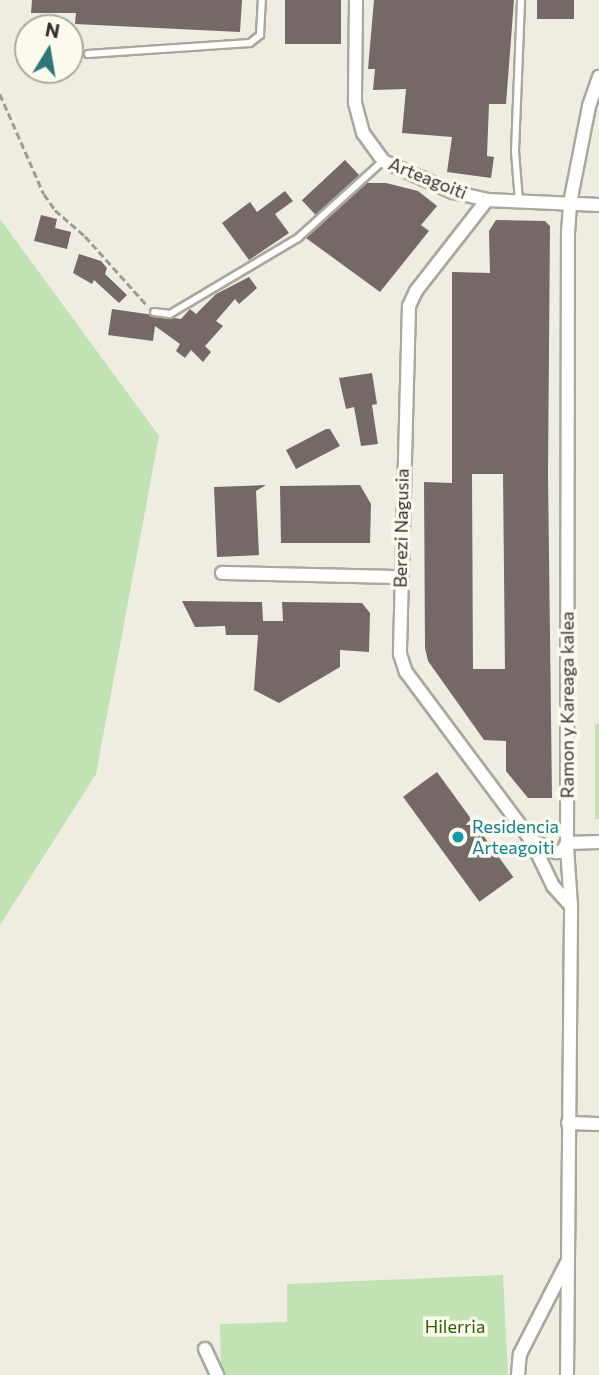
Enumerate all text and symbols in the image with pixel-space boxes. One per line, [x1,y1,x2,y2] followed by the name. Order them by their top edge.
[14,14,84,84] north arrow
[44,17,62,43] text: N
[386,152,470,204] street label: Arteagoiti
[389,468,413,588] street label: Berezi Nagusia
[556,612,578,798] street label: Ramon y Kareaga kalea
[472,816,559,858] place label: Residencia Arteagoiti
[450,829,466,845] marker: Residencia Arteagoiti
[425,1315,485,1337] park label: Hilerria

